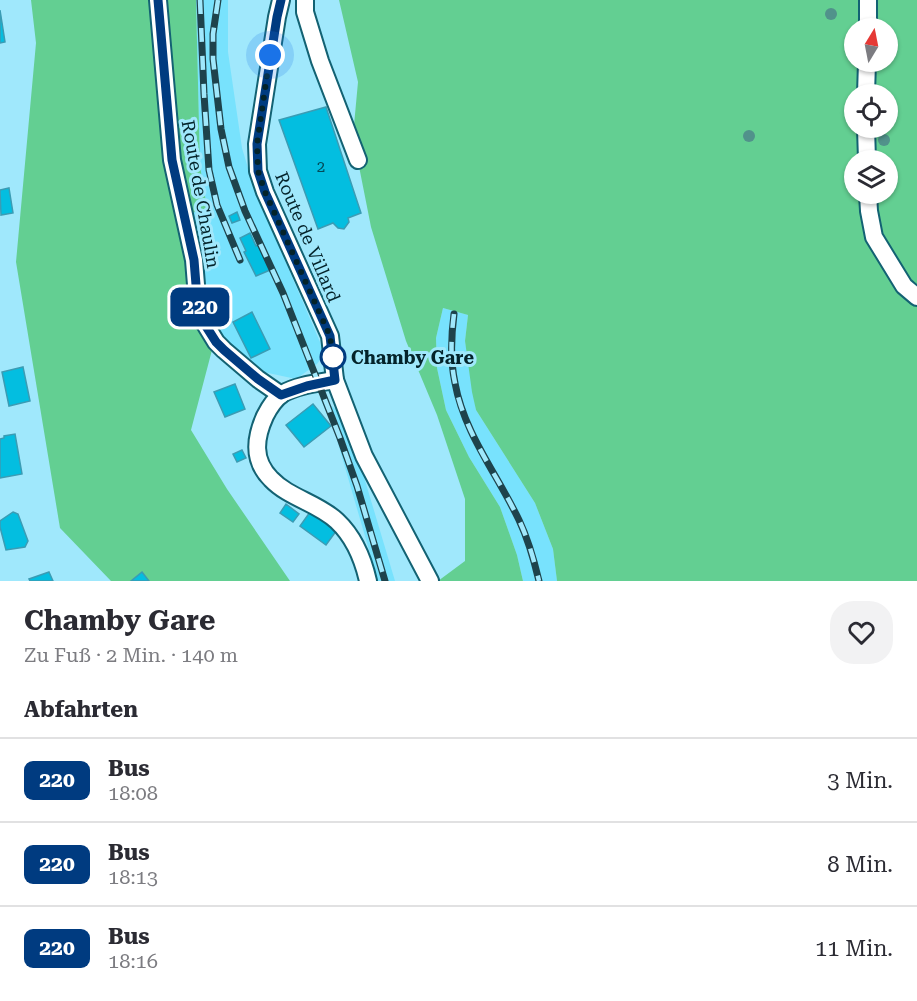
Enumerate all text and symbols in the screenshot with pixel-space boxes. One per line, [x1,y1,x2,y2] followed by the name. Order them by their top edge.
[844,18,898,72] north arrow
[844,18,898,204] map controls
[255,40,285,70] your location
[844,84,898,138] button: locate
[178,118,224,270] street label: Route de Chaulin
[844,150,898,204] button: layers
[317,158,325,176] house number: 2
[271,169,345,306] street label: Route de Villard
[166,288,234,326] line badge: 220
[182,295,218,319] text: 220
[320,344,346,370] marker: Chamby Gare
[351,347,474,368] place label: Chamby Gare
[830,601,893,664] button: heart
[24,604,215,637] text: Chamby Gare
[24,643,238,667] text: Zu Fuß · 2 Min. · 140 m
[24,697,138,722] text: Abfahrten
[108,756,150,781] text: Bus
[39,768,75,792] text: 220
[827,768,893,793] text: 3 Min.
[108,781,158,805] text: 18:08
[108,840,150,865] text: Bus
[39,852,75,876] text: 220
[827,852,893,877] text: 8 Min.
[108,865,158,889] text: 18:13
[108,924,150,949] text: Bus
[39,936,75,960] text: 220
[815,936,893,961] text: 11 Min.
[108,949,158,973] text: 18:16

